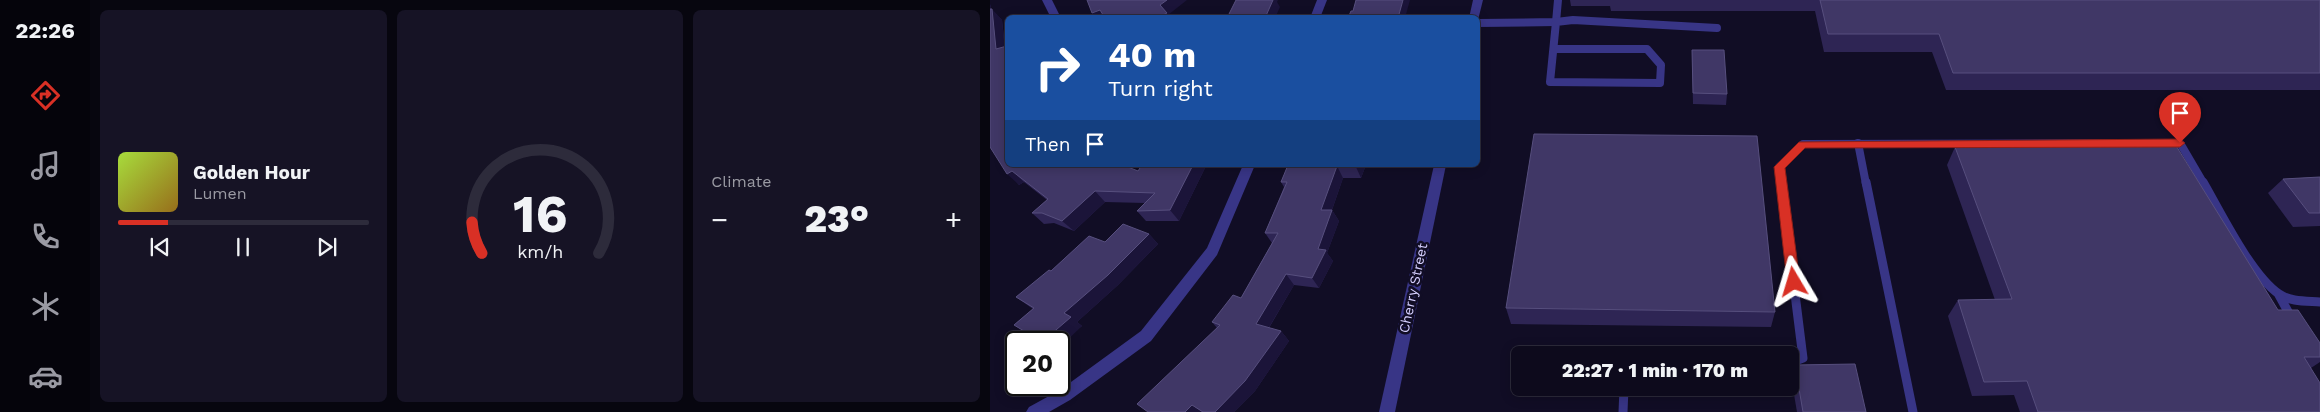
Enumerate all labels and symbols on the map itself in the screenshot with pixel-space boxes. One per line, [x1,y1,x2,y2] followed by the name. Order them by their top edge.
[2159,92,2201,143] pin
[1396,241,1430,334] street label: Cherry Street
[1767,255,1819,307] position arrow
[1005,331,1070,396] speed limit sign: 20

